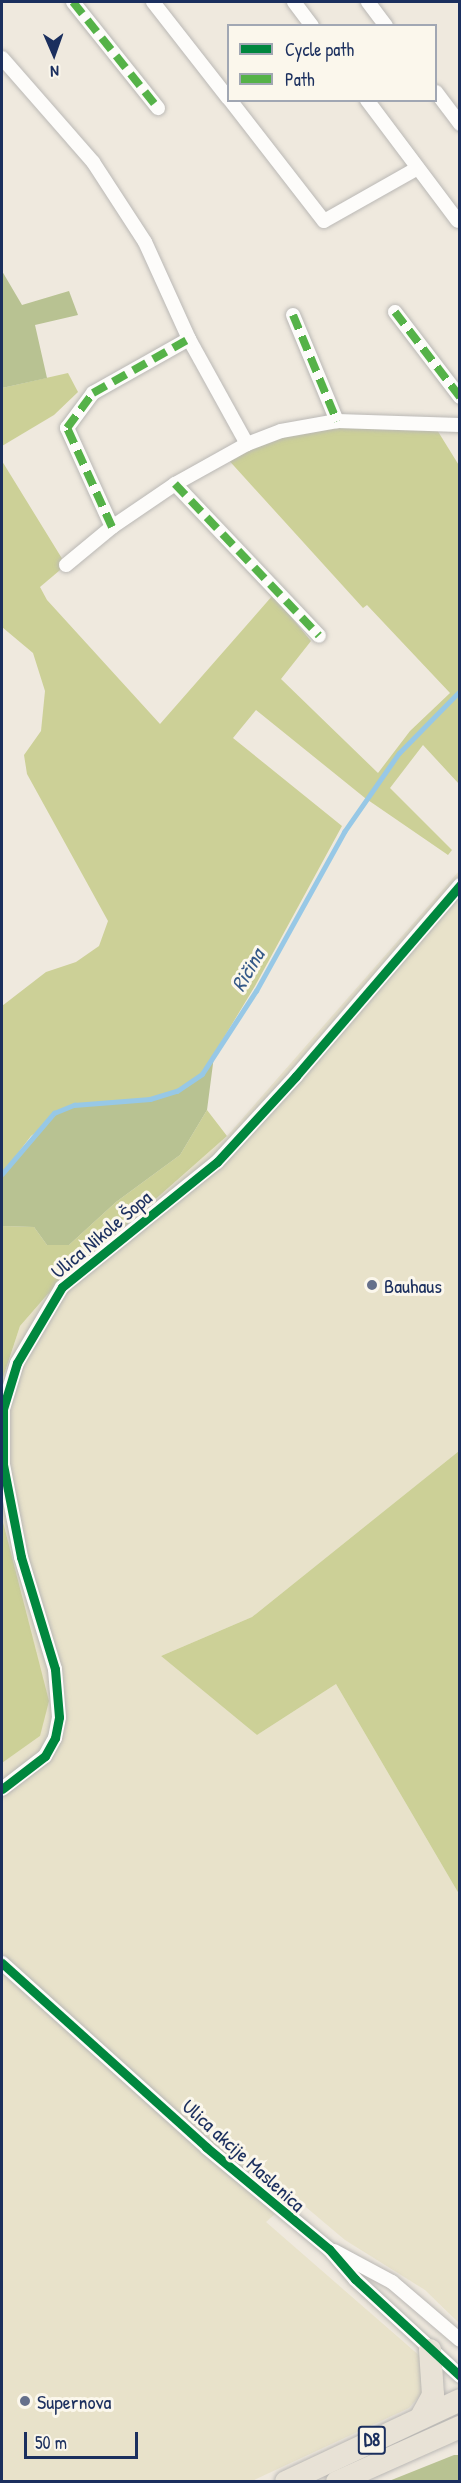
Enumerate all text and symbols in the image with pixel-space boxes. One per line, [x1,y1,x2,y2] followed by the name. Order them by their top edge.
[24,24,84,84] north arrow
[227,24,437,102] legend
[285,37,354,62] text: Cycle path
[50,61,59,83] text: N
[285,67,314,92] text: Path
[226,944,270,996] water label: Ričina
[46,1185,156,1283] street label: Ulica Nikole Šopa
[384,1273,442,1297] place label: Bauhaus
[365,1278,379,1292] marker: Bauhaus
[178,2094,310,2216] street label: Ulica akcije Maslenica
[37,2389,111,2413] place label: Supernova
[18,2394,32,2408] marker: Supernova
[27,2420,141,2458] scale bar
[357,2425,387,2455] road number: D8
[35,2430,67,2455] text: 50 m

